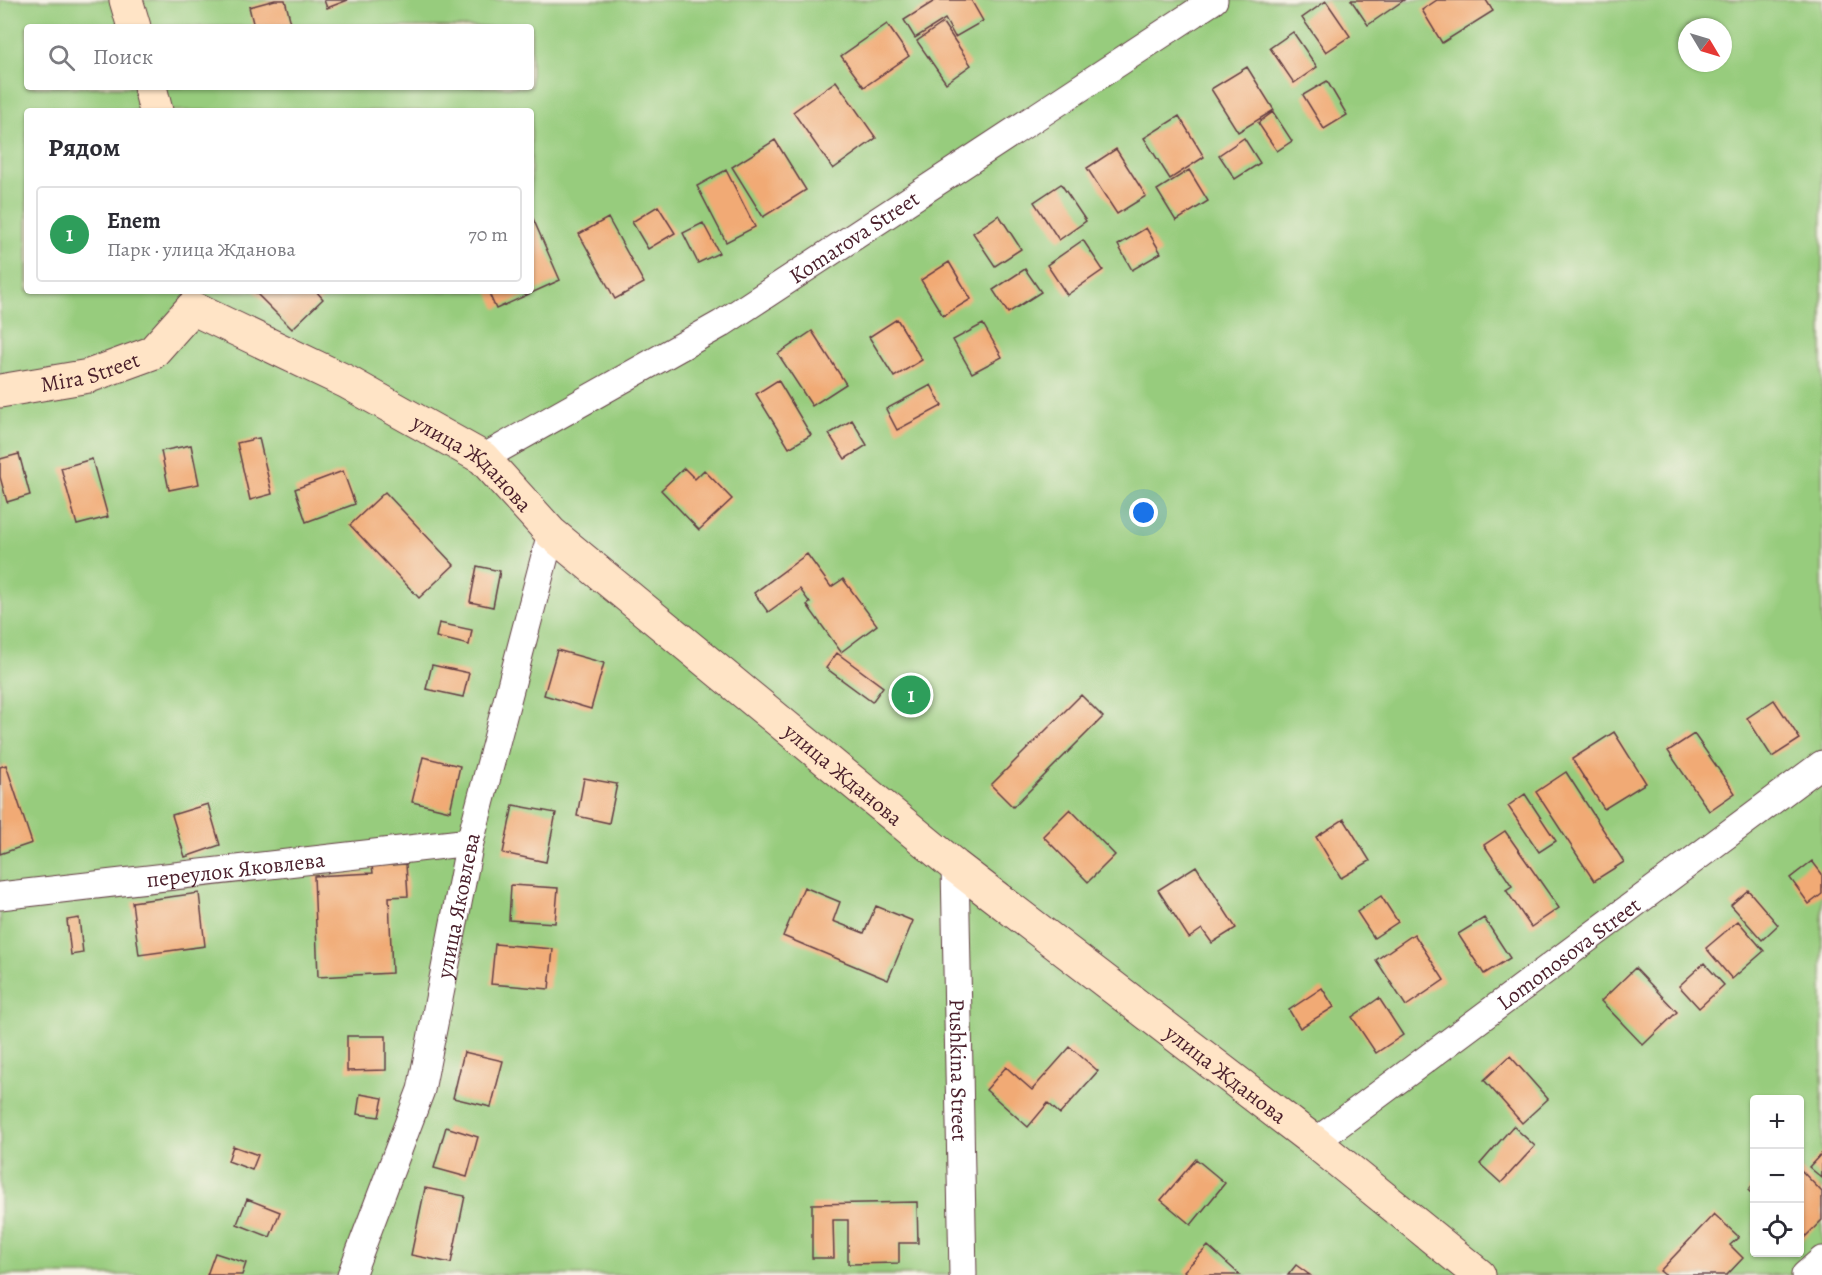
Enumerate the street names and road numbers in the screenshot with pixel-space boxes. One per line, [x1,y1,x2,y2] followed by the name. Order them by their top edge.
[784,184,925,291] street label: Komarova Street
[38,345,144,400] street label: Mira Street
[406,407,539,519] street label: улица Жданова
[776,716,910,834] street label: улица Жданова
[429,829,488,982] street label: улица Яковлева
[145,845,327,895] street label: переулок Яковлева
[1491,890,1647,1017] street label: Lomonosova Street
[942,998,974,1142] street label: Pushkina Street
[1158,1018,1293,1132] street label: улица Жданова

